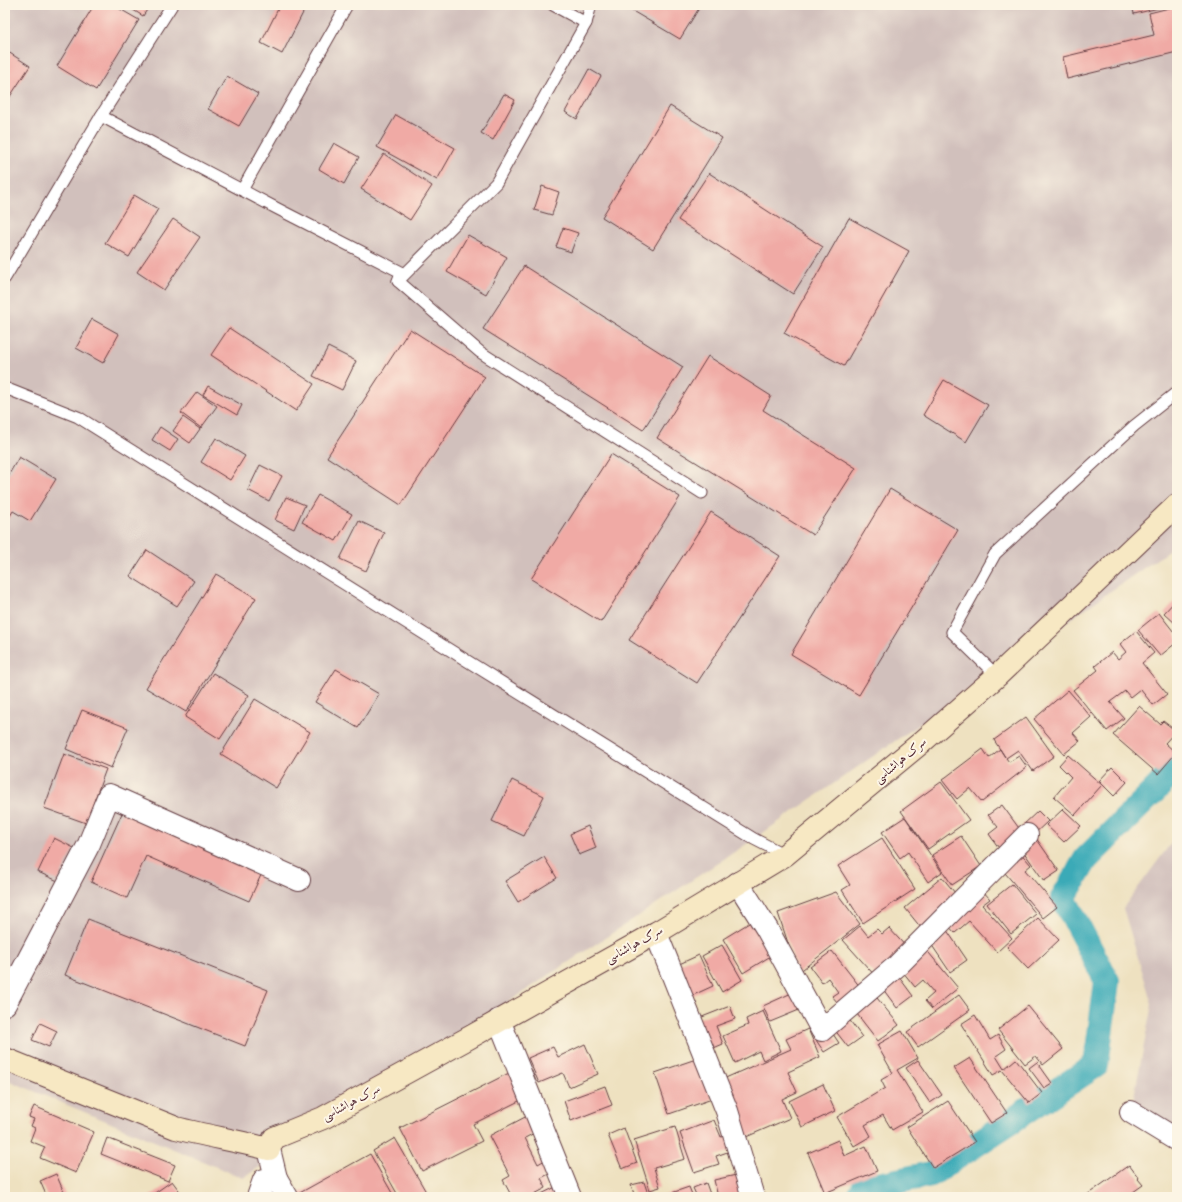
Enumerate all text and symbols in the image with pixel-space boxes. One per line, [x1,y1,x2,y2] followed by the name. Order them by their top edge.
[871,734,930,787] street label: سرک هواشناسی
[603,922,666,967] street label: سرک هواشناسی
[320,1081,383,1125] street label: سرک هواشناسی

